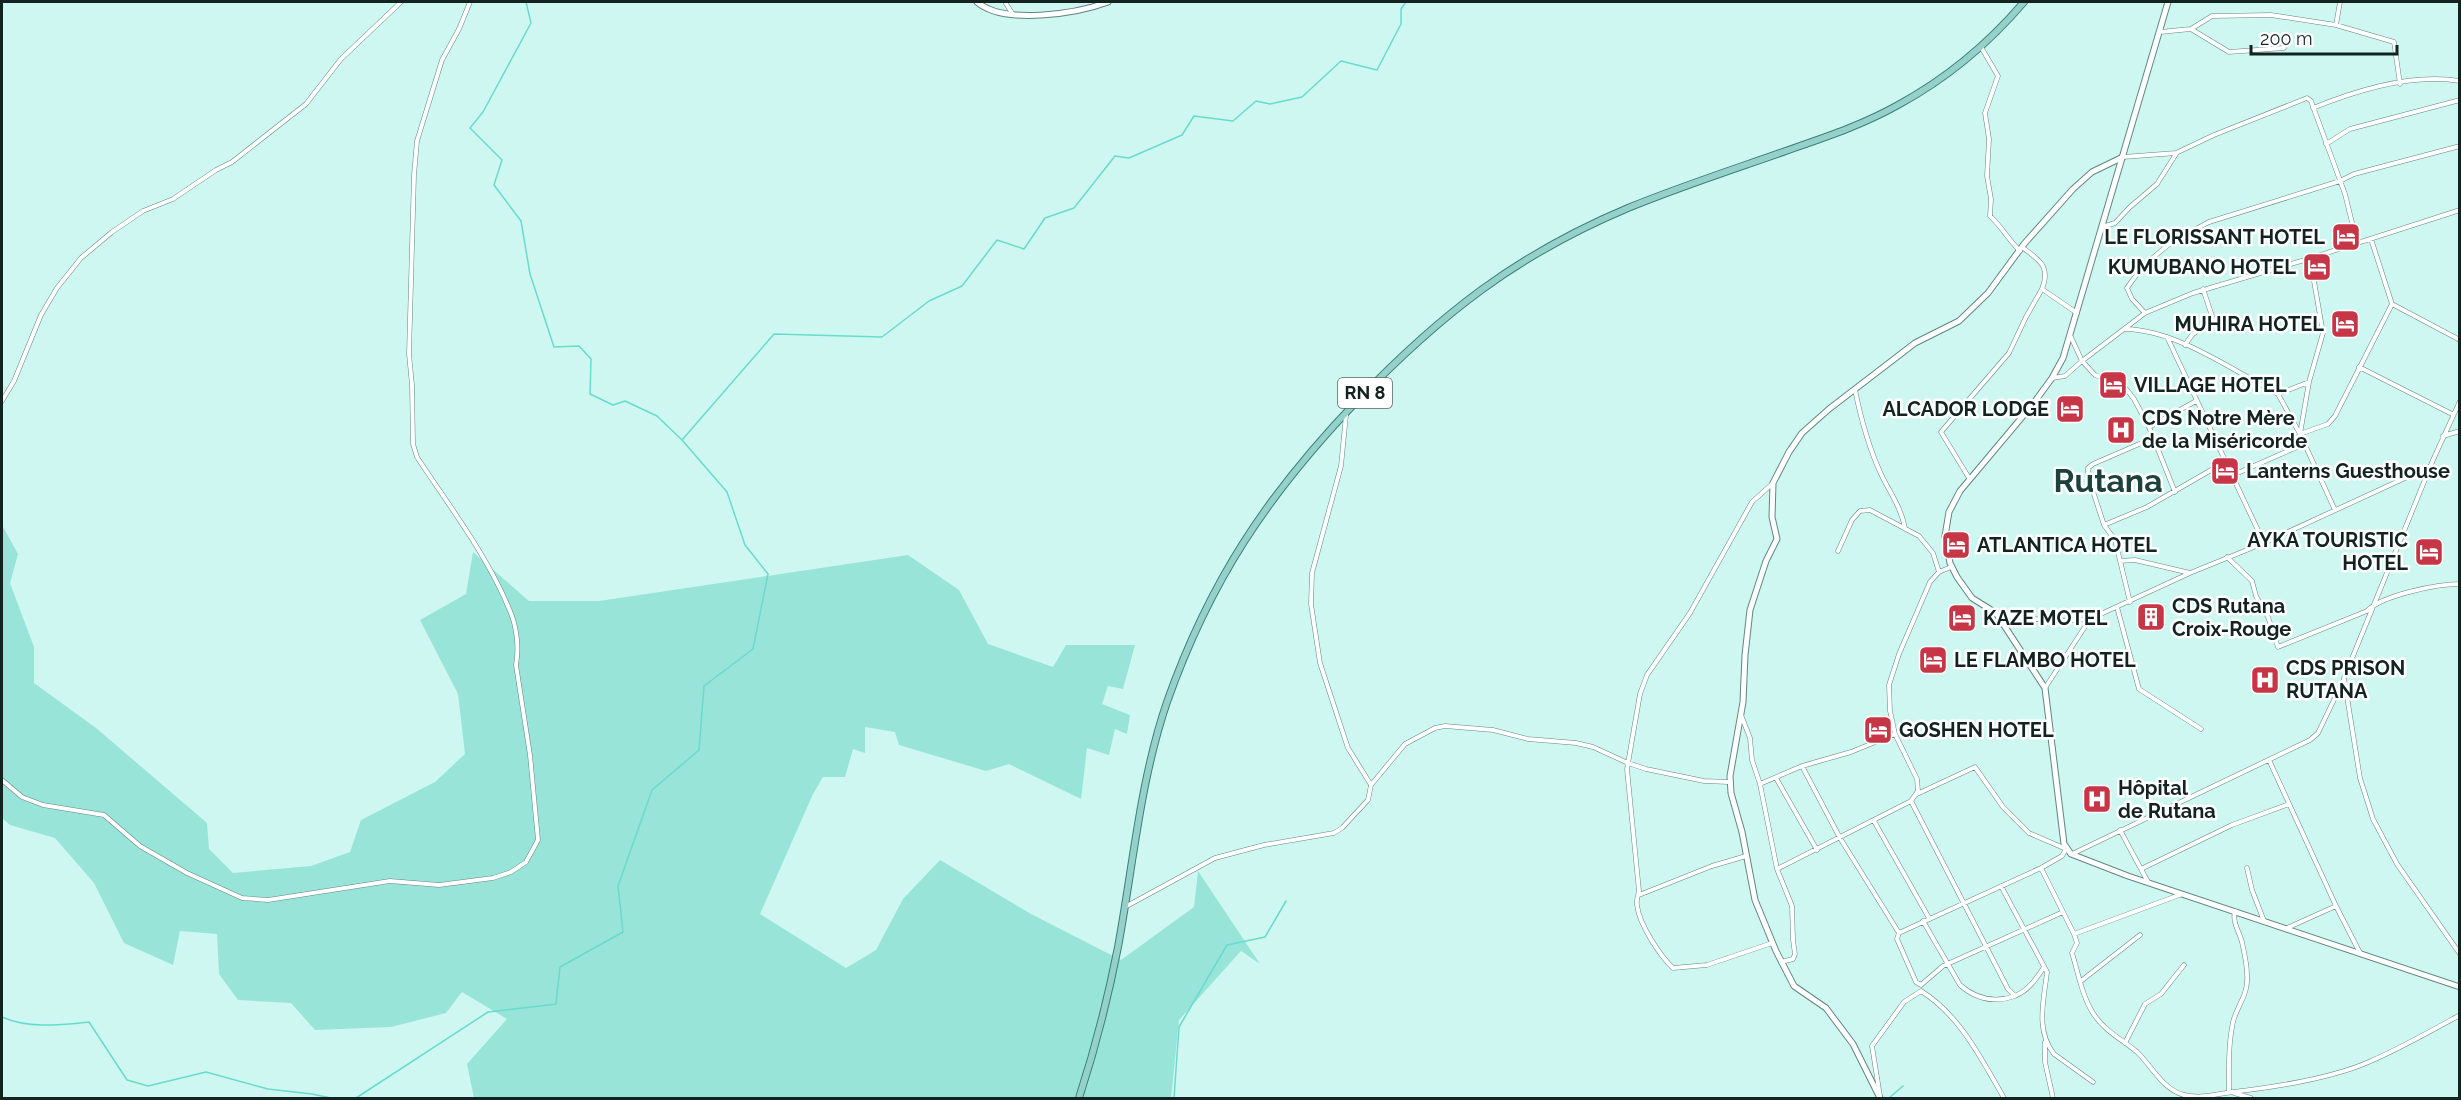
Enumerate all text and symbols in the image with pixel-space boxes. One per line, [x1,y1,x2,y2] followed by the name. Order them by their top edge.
[2251,18,2396,56] scale bar
[2260,28,2313,49] text: 200 m
[2330,221,2362,253] hotel icon: LE FLORISSANT HOTEL
[2104,225,2325,249] place label: LE FLORISSANT HOTEL
[2301,251,2333,283] hotel icon: KUMUBANO HOTEL
[2108,255,2296,279] place label: KUMUBANO HOTEL
[2329,308,2361,340] hotel icon: MUHIRA HOTEL
[2174,312,2324,336] place label: MUHIRA HOTEL
[2097,369,2129,401] hotel icon: VILLAGE HOTEL
[2134,373,2287,397] place label: VILLAGE HOTEL
[1338,378,1392,408] road number: RN 8
[2054,393,2086,425] hotel icon: ALCADOR LODGE
[1882,397,2049,421] place label: ALCADOR LODGE
[2142,406,2307,453] place label: CDS Notre Mère de la Miséricorde
[2105,414,2137,446] hospital icon: CDS Notre Mère de la Miséricorde
[2209,455,2241,487] hotel icon: Lanterns Guesthouse
[2246,459,2450,483] place label: Lanterns Guesthouse
[2053,462,2163,499] district label: Rutana
[2247,528,2408,575] place label: AYKA TOURISTIC HOTEL
[1940,529,1972,561] hotel icon: ATLANTICA HOTEL
[1977,533,2157,557] place label: ATLANTICA HOTEL
[2413,536,2445,568] hotel icon: AYKA TOURISTIC HOTEL
[2172,594,2291,641] place label: CDS Rutana Croix-Rouge
[2135,601,2167,633] building icon: CDS Rutana Croix-Rouge
[1946,602,1978,634] hotel icon: KAZE MOTEL
[1983,606,2108,630] place label: KAZE MOTEL
[1917,644,1949,676] hotel icon: LE FLAMBO HOTEL
[1954,648,2136,672] place label: LE FLAMBO HOTEL
[2286,656,2405,703] place label: CDS PRISON RUTANA
[2249,664,2281,696] hospital icon: CDS PRISON RUTANA
[1862,714,1894,746] hotel icon: GOSHEN HOTEL
[1899,718,2054,742] place label: GOSHEN HOTEL
[2118,776,2216,823] place label: Hôpital de Rutana
[2081,783,2113,815] hospital icon: Hôpital de Rutana

